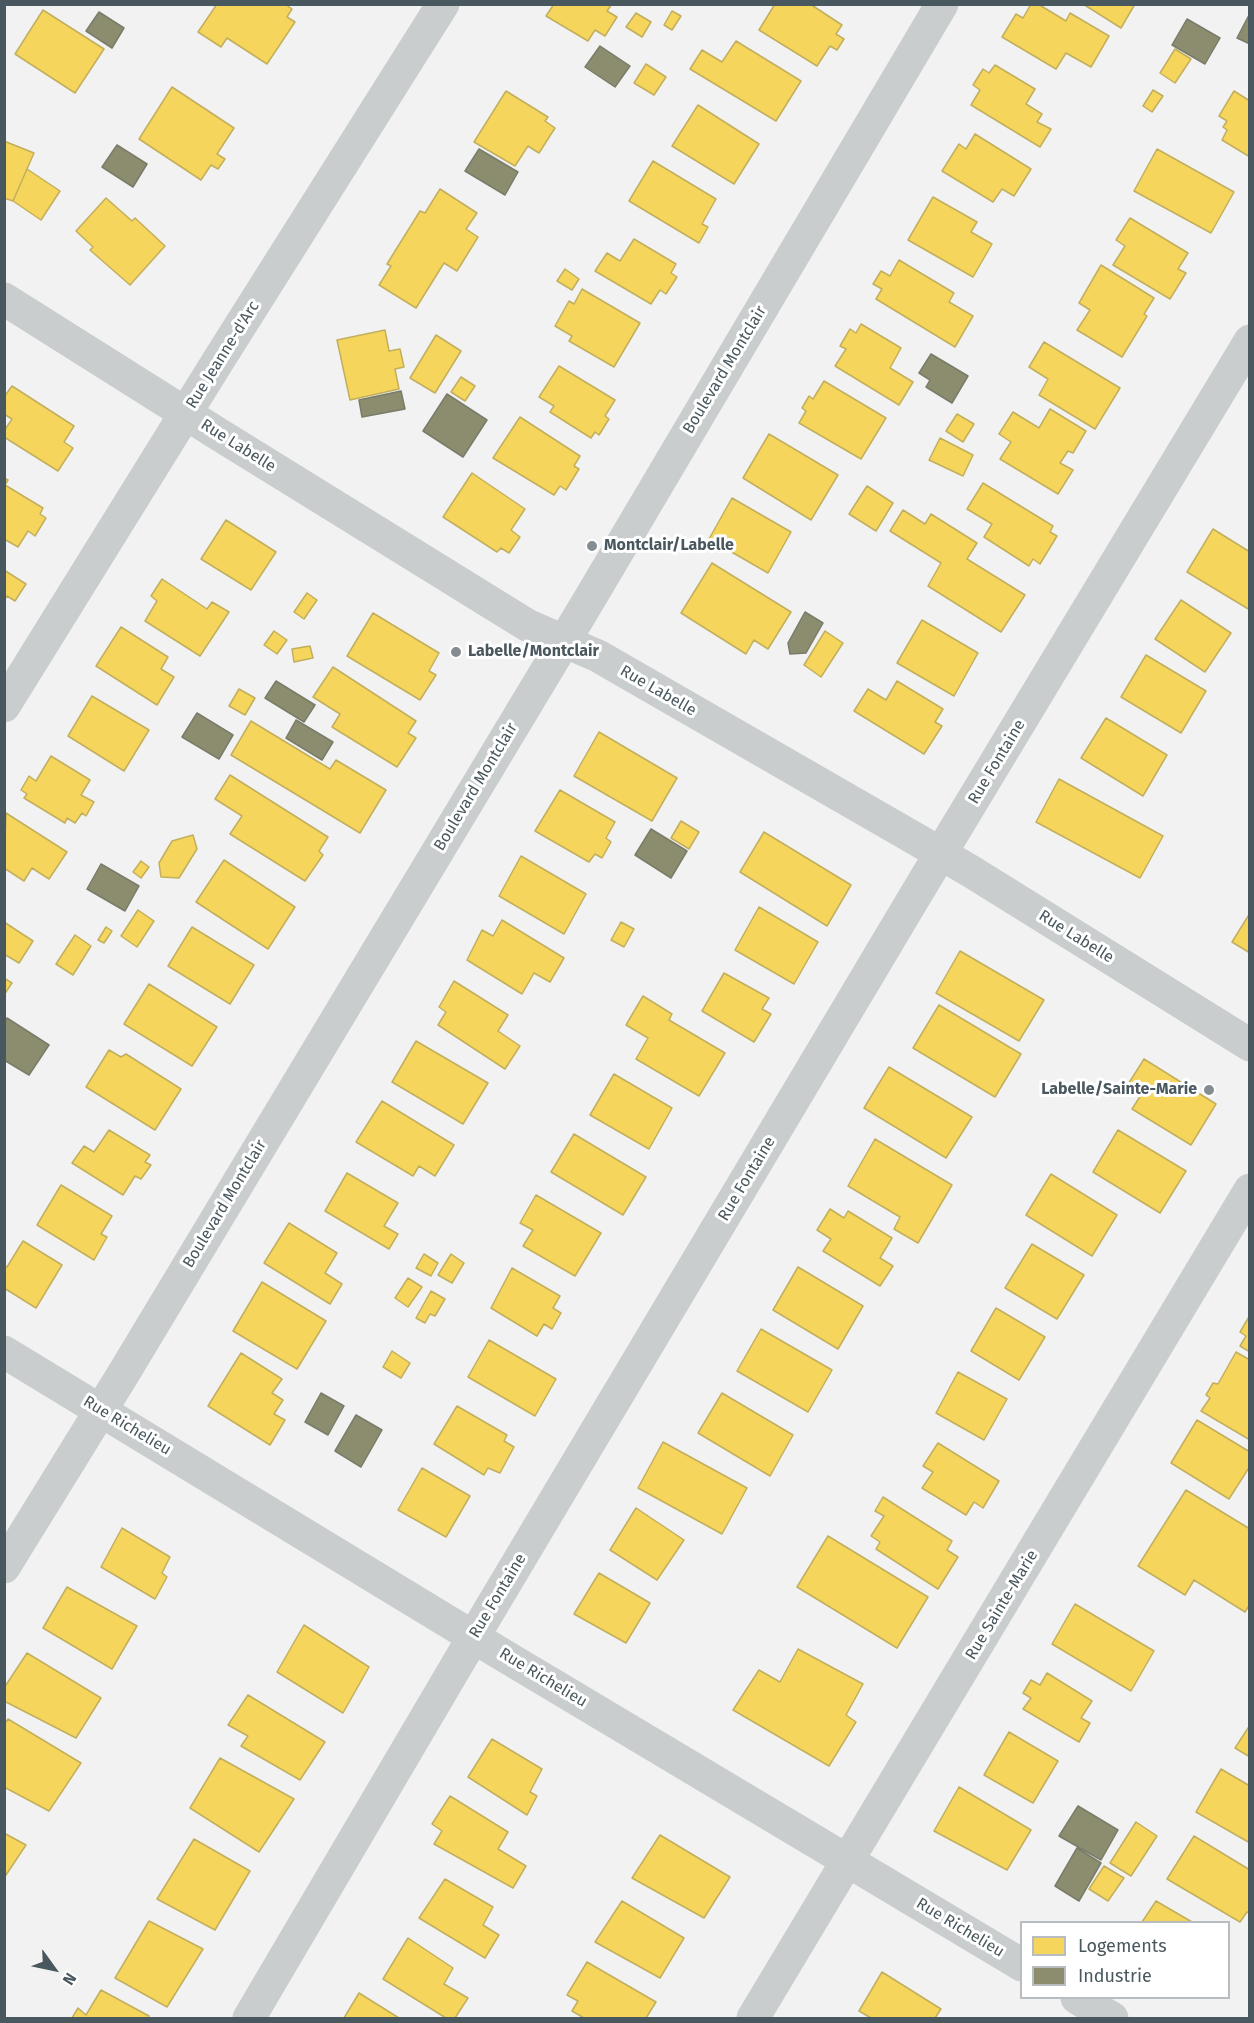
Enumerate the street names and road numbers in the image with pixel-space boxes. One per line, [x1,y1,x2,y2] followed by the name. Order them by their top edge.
[182,298,264,412] street label: Rue Jeanne-d'Arc
[679,303,771,437] street label: Boulevard Montclair
[197,415,279,477] street label: Rue Labelle
[617,662,699,720] street label: Rue Labelle
[964,716,1030,808] street label: Rue Fontaine
[430,720,522,854] street label: Boulevard Montclair
[1035,906,1117,968] street label: Rue Labelle
[714,1133,780,1225] street label: Rue Fontaine
[179,1137,271,1271] street label: Boulevard Montclair
[80,1392,174,1460] street label: Rue Richelieu
[962,1547,1042,1663] street label: Rue Sainte-Marie
[465,1550,531,1642] street label: Rue Fontaine
[496,1644,590,1712] street label: Rue Richelieu
[913,1894,1007,1962] street label: Rue Richelieu

